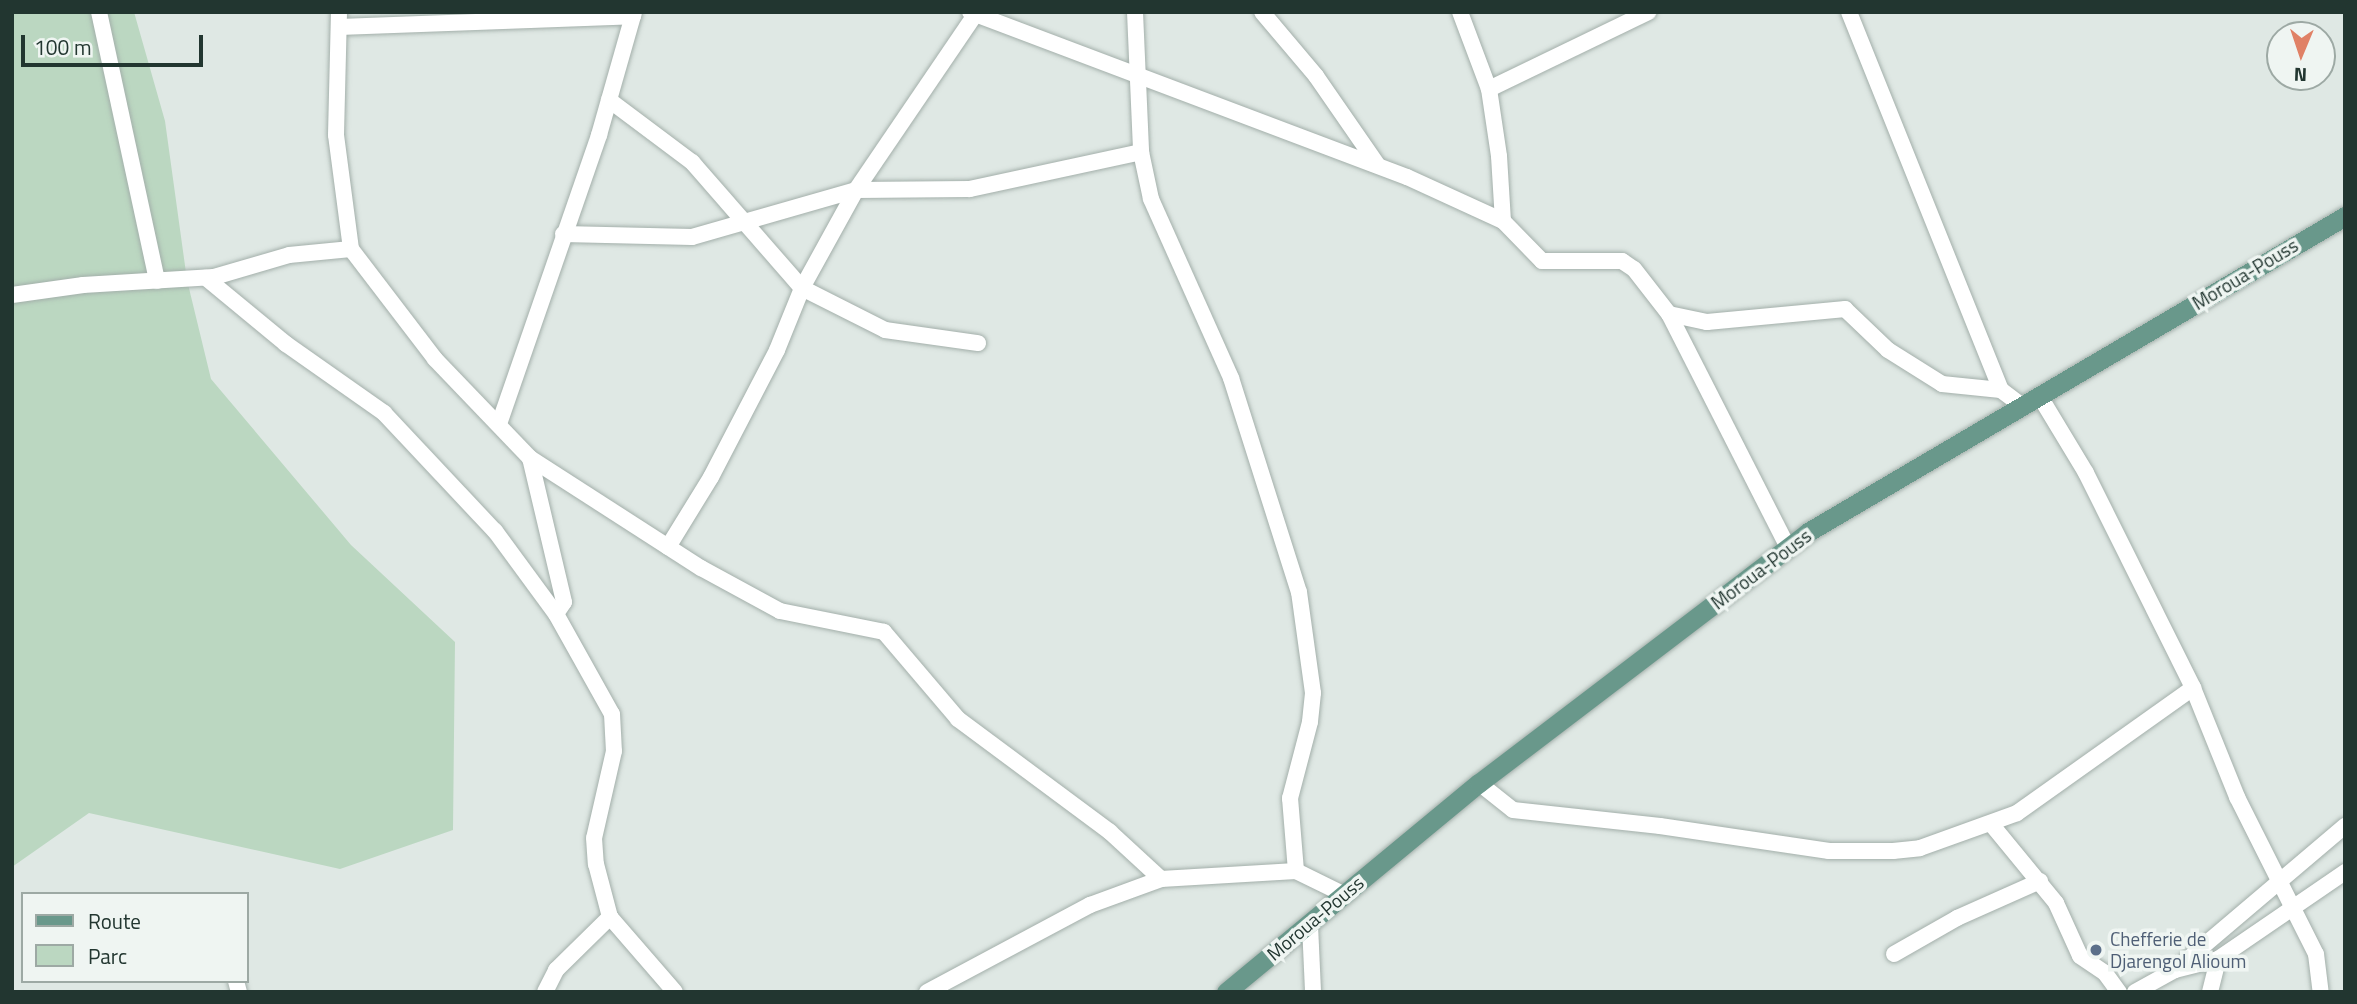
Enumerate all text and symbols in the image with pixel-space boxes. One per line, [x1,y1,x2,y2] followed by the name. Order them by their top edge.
[24,21,206,65] scale bar
[2266,21,2336,91] north arrow
[34,31,91,63] text: 100 m
[2293,61,2307,90] text: N
[2188,234,2302,314] street label: Moroua-Pouss
[1707,524,1815,614] street label: Moroua-Pouss
[1262,871,1368,965] street label: Moroua-Pouss
[21,892,248,983] legend
[88,905,141,937] text: Route
[2110,928,2246,972] place label: Chefferie de Djarengol Alioum
[88,940,127,972] text: Parc
[2088,942,2104,958] marker: Chefferie de Djarengol Alioum

